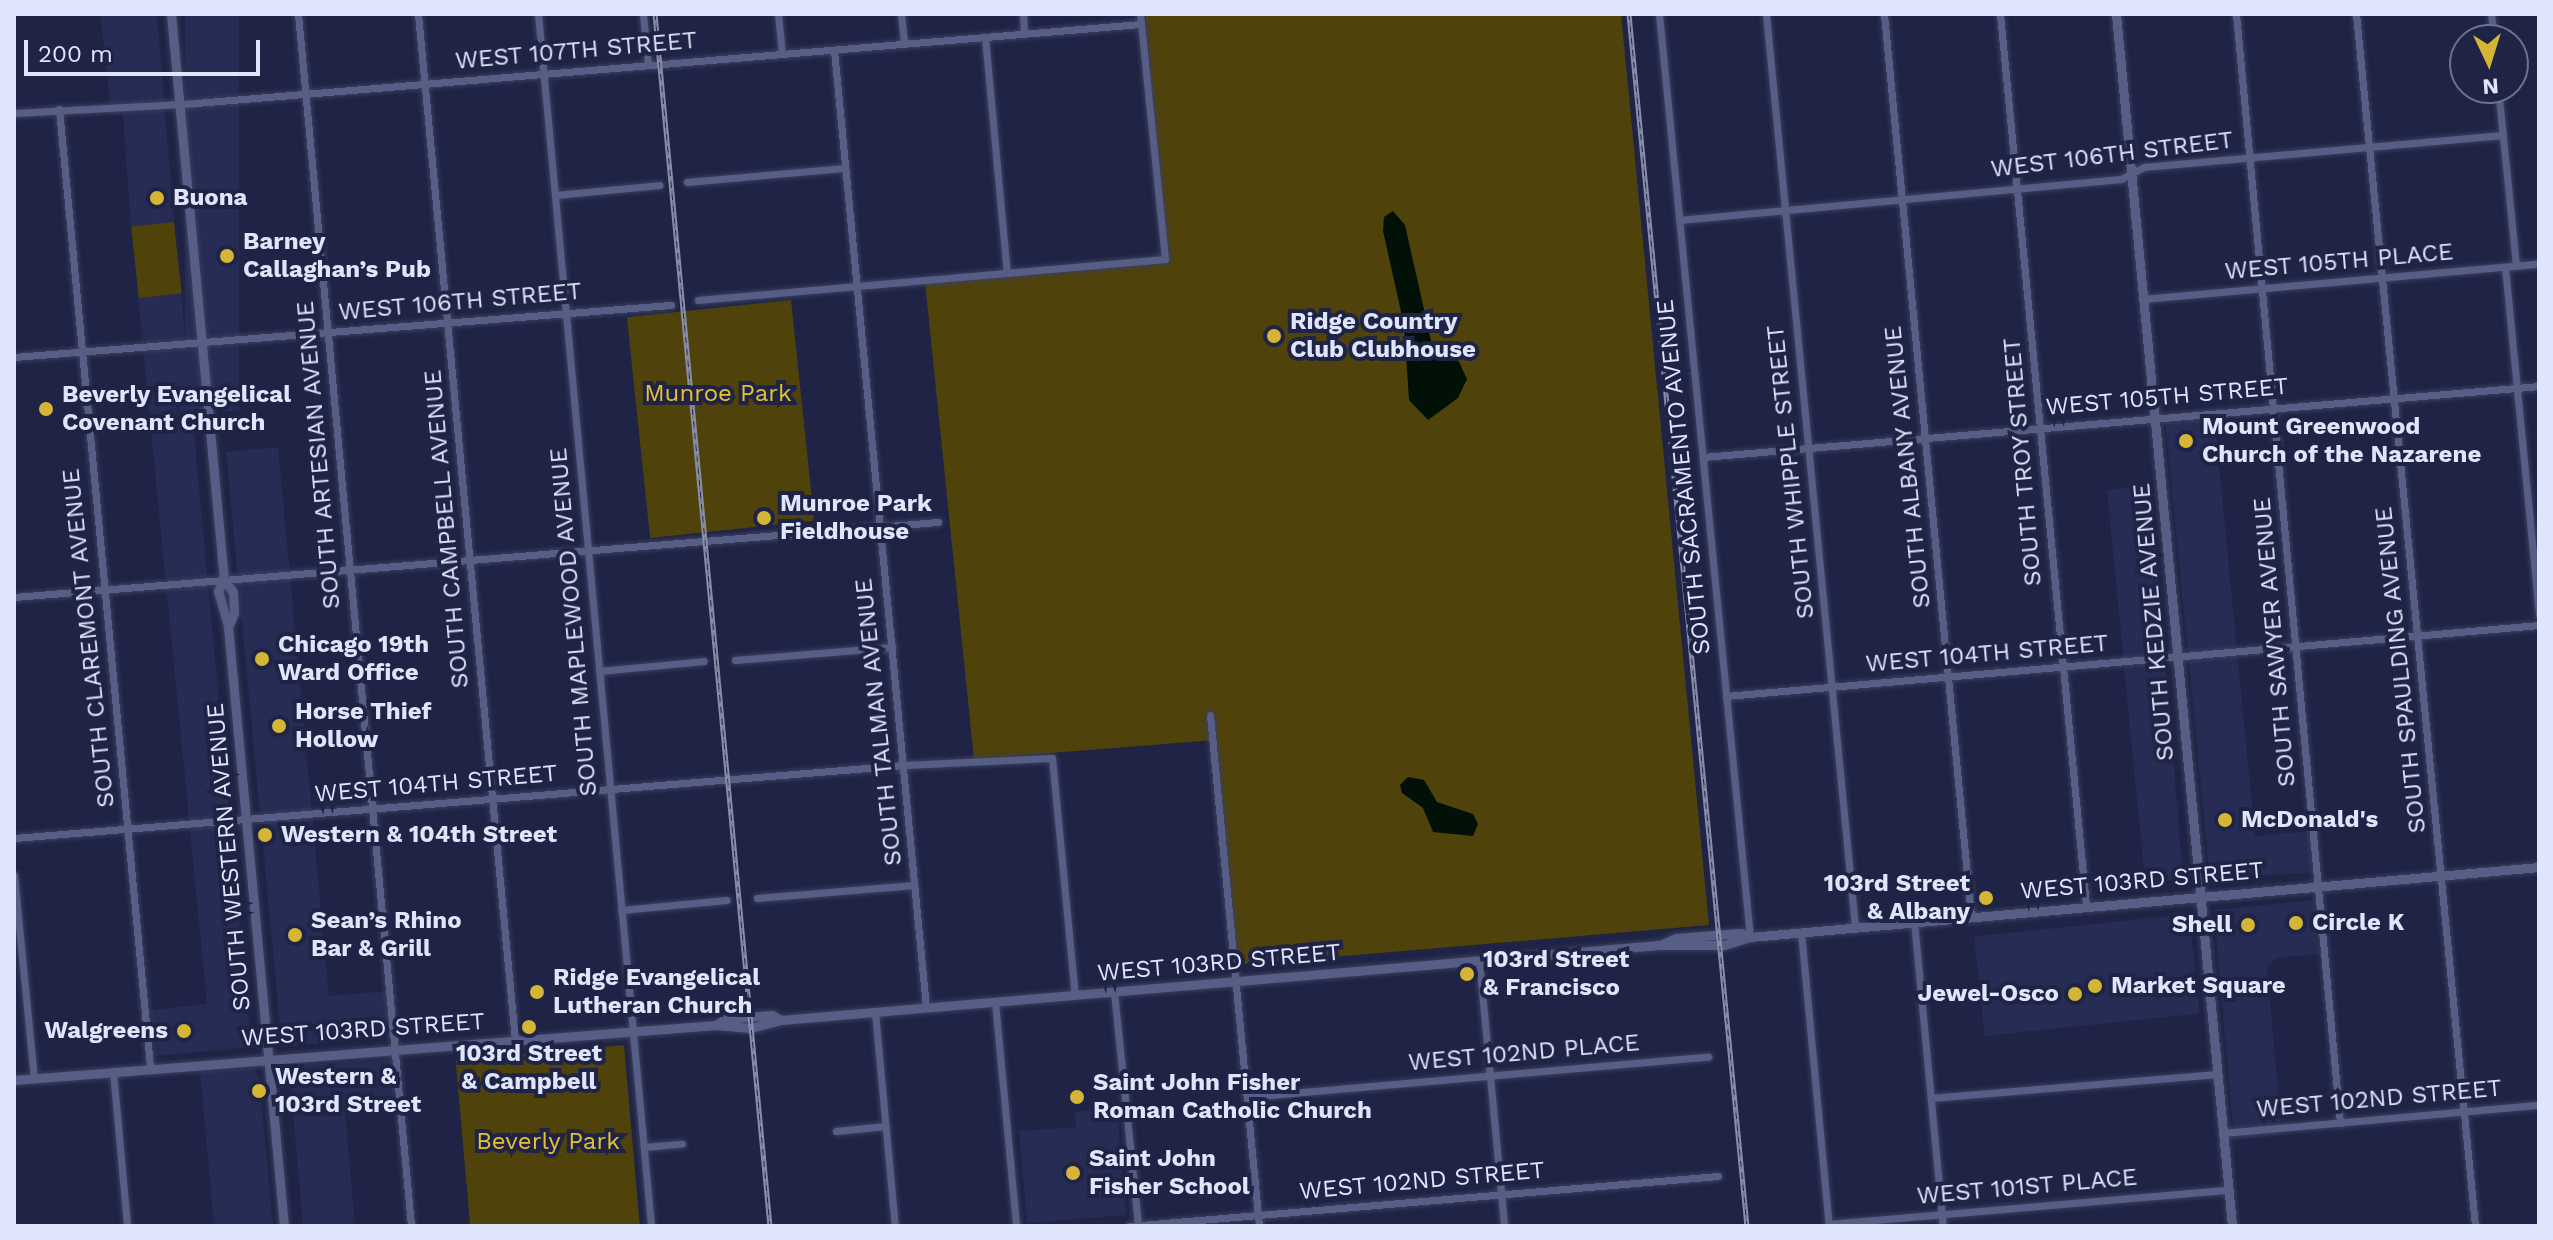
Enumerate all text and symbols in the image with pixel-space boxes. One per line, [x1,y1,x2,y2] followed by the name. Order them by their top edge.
[28,24,264,74] scale bar
[2449,24,2529,104] north arrow
[453,26,699,76] street label: WEST 107TH STREET
[38,40,113,68] text: 200 m
[2482,73,2500,99] text: N
[1989,126,2235,184] street label: WEST 106TH STREET
[173,184,247,212] place label: Buona
[148,189,166,207] marker: Buona
[243,228,431,284] place label: Barney Callaghan’s Pub
[2223,238,2455,286] street label: WEST 105TH PLACE
[218,247,236,265] marker: Barney Callaghan’s Pub
[337,277,583,327] street label: WEST 106TH STREET
[1651,297,1717,657] street label: SOUTH SACRAMENTO AVENUE
[291,299,347,611] street label: SOUTH ARTESIAN AVENUE
[1290,308,1476,364] place label: Ridge Country Club Clubhouse
[1761,323,1821,621] street label: SOUTH WHIPPLE STREET
[1879,323,1937,611] street label: SOUTH ALBANY AVENUE
[1265,327,1283,345] marker: Ridge Country Club Clubhouse
[1998,336,2048,588] street label: SOUTH TROY STREET
[419,368,475,690] street label: SOUTH CAMPBELL AVENUE
[2044,372,2290,422] street label: WEST 105TH STREET
[644,380,792,408] park label: Munroe Park
[62,381,292,437] place label: Beverly Evangelical Covenant Church
[37,400,55,418] marker: Beverly Evangelical Covenant Church
[2202,413,2482,469] place label: Mount Greenwood Church of the Nazarene
[2177,432,2195,450] marker: Mount Greenwood Church of the Nazarene
[544,446,604,798] street label: SOUTH MAPLEWOOD AVENUE
[57,466,121,810] street label: SOUTH CLAREMONT AVENUE
[2127,481,2181,763] street label: SOUTH KEDZIE AVENUE
[780,490,932,546] place label: Munroe Park Fieldhouse
[2248,495,2302,789] street label: SOUTH SAWYER AVENUE
[2369,505,2433,835] street label: SOUTH SPAULDING AVENUE
[755,509,773,527] marker: Munroe Park Fieldhouse
[849,576,909,868] street label: SOUTH TALMAN AVENUE
[1864,629,2110,679] street label: WEST 104TH STREET
[278,631,429,687] place label: Chicago 19th Ward Office
[253,650,271,668] marker: Chicago 19th Ward Office
[295,698,432,754] place label: Horse Thief Hollow
[201,701,257,1013] street label: SOUTH WESTERN AVENUE
[270,717,288,735] marker: Horse Thief Hollow
[313,759,559,809] street label: WEST 104TH STREET
[2241,806,2378,834] place label: McDonald's
[2216,811,2234,829] marker: McDonald's
[281,821,557,849] place label: Western & 104th Street
[256,826,274,844] marker: Western & 104th Street
[2019,856,2265,906] street label: WEST 103RD STREET
[1824,870,1970,926] place label: 103rd Street & Albany
[1977,889,1995,907] marker: 103rd Street & Albany
[311,907,462,963] place label: Sean’s Rhino Bar & Grill
[2312,909,2404,937] place label: Circle K
[2172,911,2232,939] place label: Shell
[2287,914,2305,932] marker: Circle K
[2239,916,2257,934] marker: Shell
[286,926,304,944] marker: Sean’s Rhino Bar & Grill
[1096,938,1342,988] street label: WEST 103RD STREET
[1483,946,1629,1002] place label: 103rd Street & Francisco
[553,964,760,1020] place label: Ridge Evangelical Lutheran Church
[1458,965,1476,983] marker: 103rd Street & Francisco
[2111,972,2286,1000] place label: Market Square
[2086,977,2104,995] marker: Market Square
[1918,980,2059,1008] place label: Jewel-Osco
[528,983,546,1001] marker: Ridge Evangelical Lutheran Church
[2066,985,2084,1003] marker: Jewel-Osco
[240,1007,486,1053] street label: WEST 103RD STREET
[44,1017,168,1045] place label: Walgreens
[520,1018,538,1036] marker: 103rd Street & Campbell
[175,1022,193,1040] marker: Walgreens
[1407,1028,1641,1078] street label: WEST 102ND PLACE
[456,1040,602,1096] place label: 103rd Street & Campbell
[275,1063,421,1119] place label: Western & 103rd Street
[1093,1069,1372,1125] place label: Saint John Fisher Roman Catholic Church
[2255,1074,2503,1124] street label: WEST 102ND STREET
[250,1082,268,1100] marker: Western & 103rd Street
[1068,1088,1086,1106] marker: Saint John Fisher Roman Catholic Church
[476,1128,620,1156] park label: Beverly Park
[1089,1145,1250,1201] place label: Saint John Fisher School
[1298,1156,1546,1206] street label: WEST 102ND STREET
[1915,1163,2139,1211] street label: WEST 101ST PLACE
[1064,1164,1082,1182] marker: Saint John Fisher School

